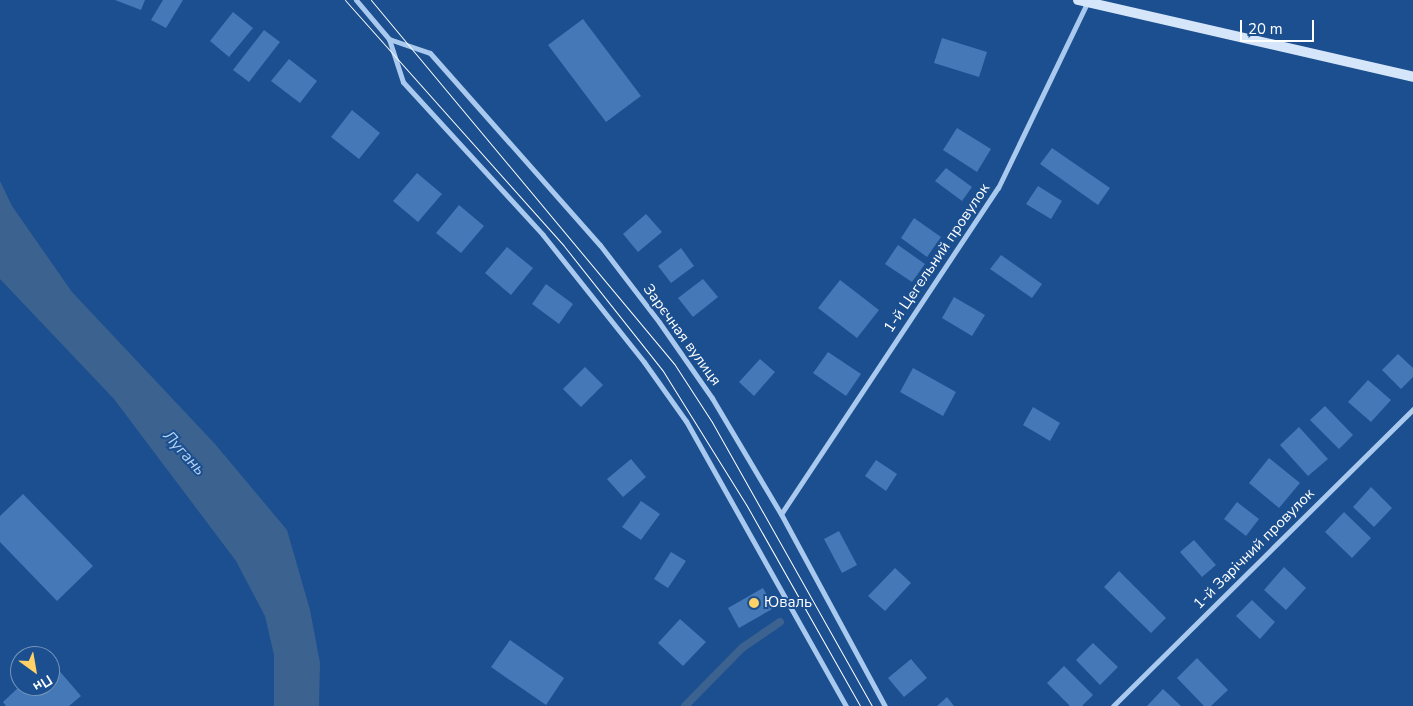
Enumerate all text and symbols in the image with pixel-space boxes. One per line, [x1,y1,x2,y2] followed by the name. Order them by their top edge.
[1243,10,1317,42] scale bar
[1248,19,1283,39] text: 20 m
[880,180,994,336] street label: 1-й Цегельний провулок
[639,281,725,389] street label: Зарєчная вулиця
[159,427,209,479] water label: Лугань
[1190,485,1318,613] street label: 1-й Зарічний провулок
[764,594,812,612] place label: Юваль
[748,597,760,609] marker: Юваль
[10,646,60,696] north arrow
[29,670,56,696] text: Пн

